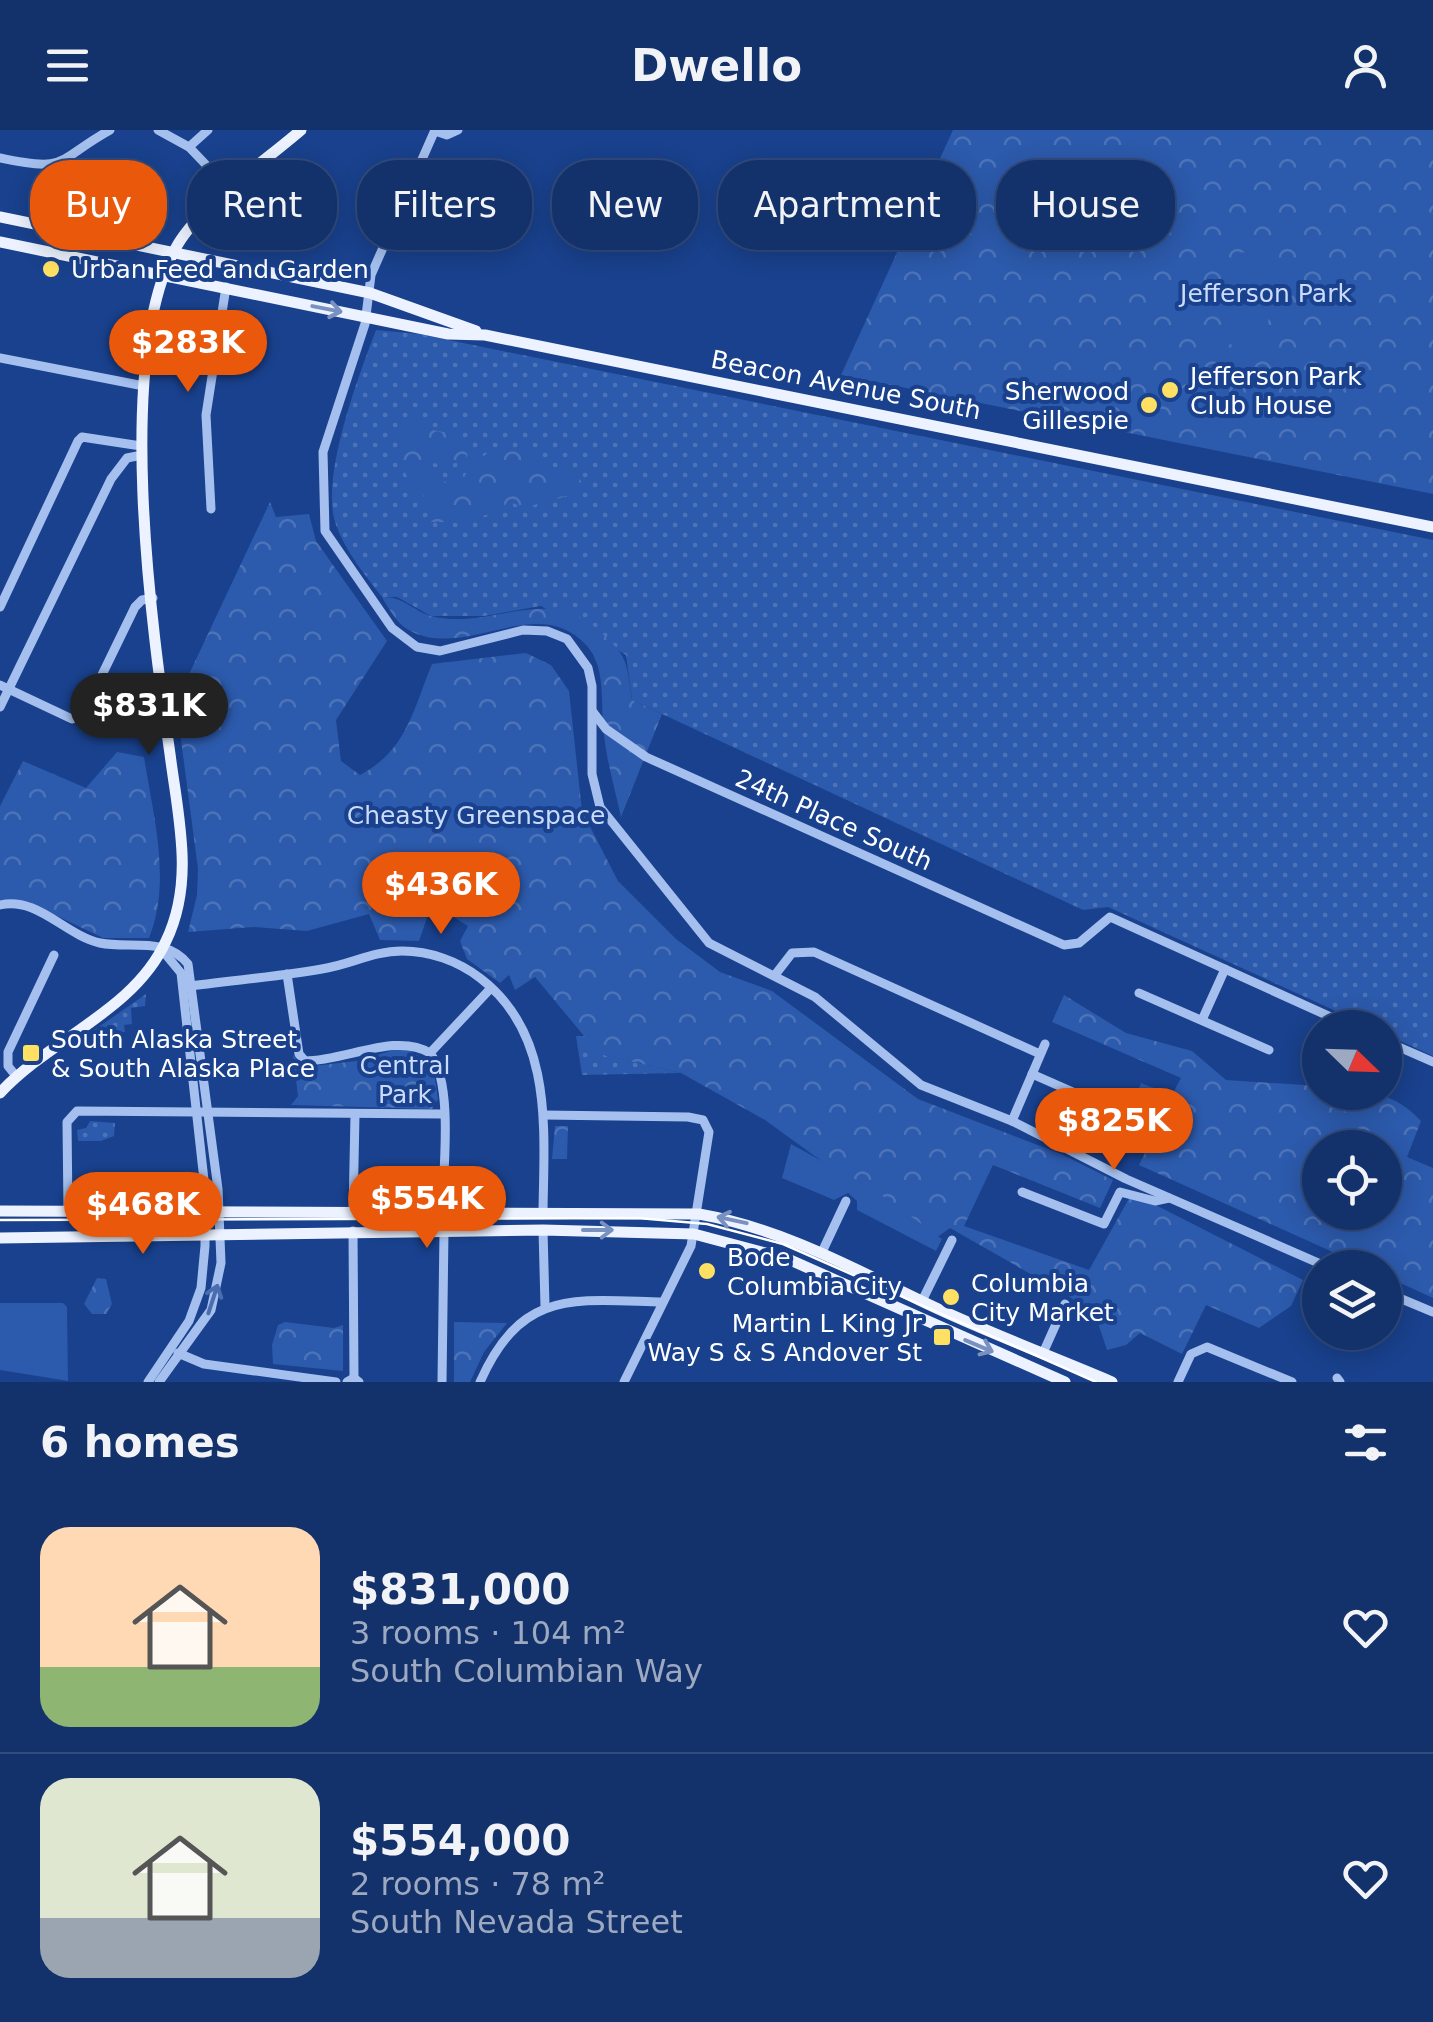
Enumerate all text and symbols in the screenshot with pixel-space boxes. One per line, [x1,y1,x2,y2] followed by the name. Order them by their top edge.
[40,38,95,93] icon: menu
[1338,38,1393,93] icon: person
[631,39,802,92] text: Dwello
[30,160,167,250] chip: Buy
[187,160,337,250] chip: Rent
[357,160,532,250] chip: Filters
[552,160,698,250] chip: New
[718,160,976,250] chip: Apartment
[996,160,1175,250] chip: House
[71,255,369,284] place label: Urban Feed and Garden
[40,258,62,280] marker: Urban Feed and Garden
[1178,279,1352,308] park label: Jefferson Park
[310,301,342,320] one-way arrow
[118,310,258,395] pin: $283K
[131,323,245,361] text: $283K
[709,345,983,425] street label: Beacon Avenue South
[1188,362,1362,420] place label: Jefferson Park Club House
[1005,377,1129,435] place label: Sherwood Gillespie
[1159,379,1181,401] marker: Jefferson Park Club House
[1138,394,1160,416] marker: Sherwood Gillespie
[79,673,219,758] pin: $831K
[92,686,206,724] text: $831K
[731,764,937,876] street label: 24th Place South
[347,801,605,830] park label: Cheasty Greenspace
[371,852,511,937] pin: $436K
[384,865,498,903] text: $436K
[1302,1010,1402,1110] north arrow
[1302,1010,1402,1350] map controls
[51,1025,315,1083] place label: South Alaska Street & South Alaska Place
[20,1042,42,1064] marker: South Alaska Street & South Alaska Place
[359,1051,451,1109] park label: Central Park
[1044,1088,1184,1173] pin: $825K
[1057,1101,1171,1139] text: $825K
[1302,1130,1402,1230] button: locate
[357,1166,497,1251] pin: $554K
[73,1172,213,1257] pin: $468K
[370,1179,484,1217] text: $554K
[86,1185,200,1223] text: $468K
[717,1210,749,1229] one-way arrow
[580,1220,613,1240] one-way arrow
[727,1243,902,1301] place label: Bode Columbia City
[1302,1250,1402,1350] button: layers
[696,1260,718,1282] marker: Bode Columbia City
[971,1269,1114,1327] place label: Columbia City Market
[205,1283,223,1315] one-way arrow
[940,1286,962,1308] marker: Columbia City Market
[648,1309,923,1367] place label: Martin L King Jr Way S & S Andover St
[931,1326,953,1348] marker: Martin L King Jr Way S & S Andover St
[964,1338,994,1356] one-way arrow
[1338,1415,1393,1470] icon: filters
[40,1418,240,1467] text: 6 homes
[350,1565,571,1614] text: $831,000
[120,1567,240,1687] icon: home
[1338,1600,1393,1655] icon: heart
[350,1614,626,1652] text: 3 rooms · 104 m²
[350,1652,703,1690] text: South Columbian Way
[350,1816,571,1865] text: $554,000
[120,1818,240,1938] icon: home
[1338,1851,1393,1906] icon: heart
[350,1865,605,1903] text: 2 rooms · 78 m²
[350,1903,683,1941] text: South Nevada Street

